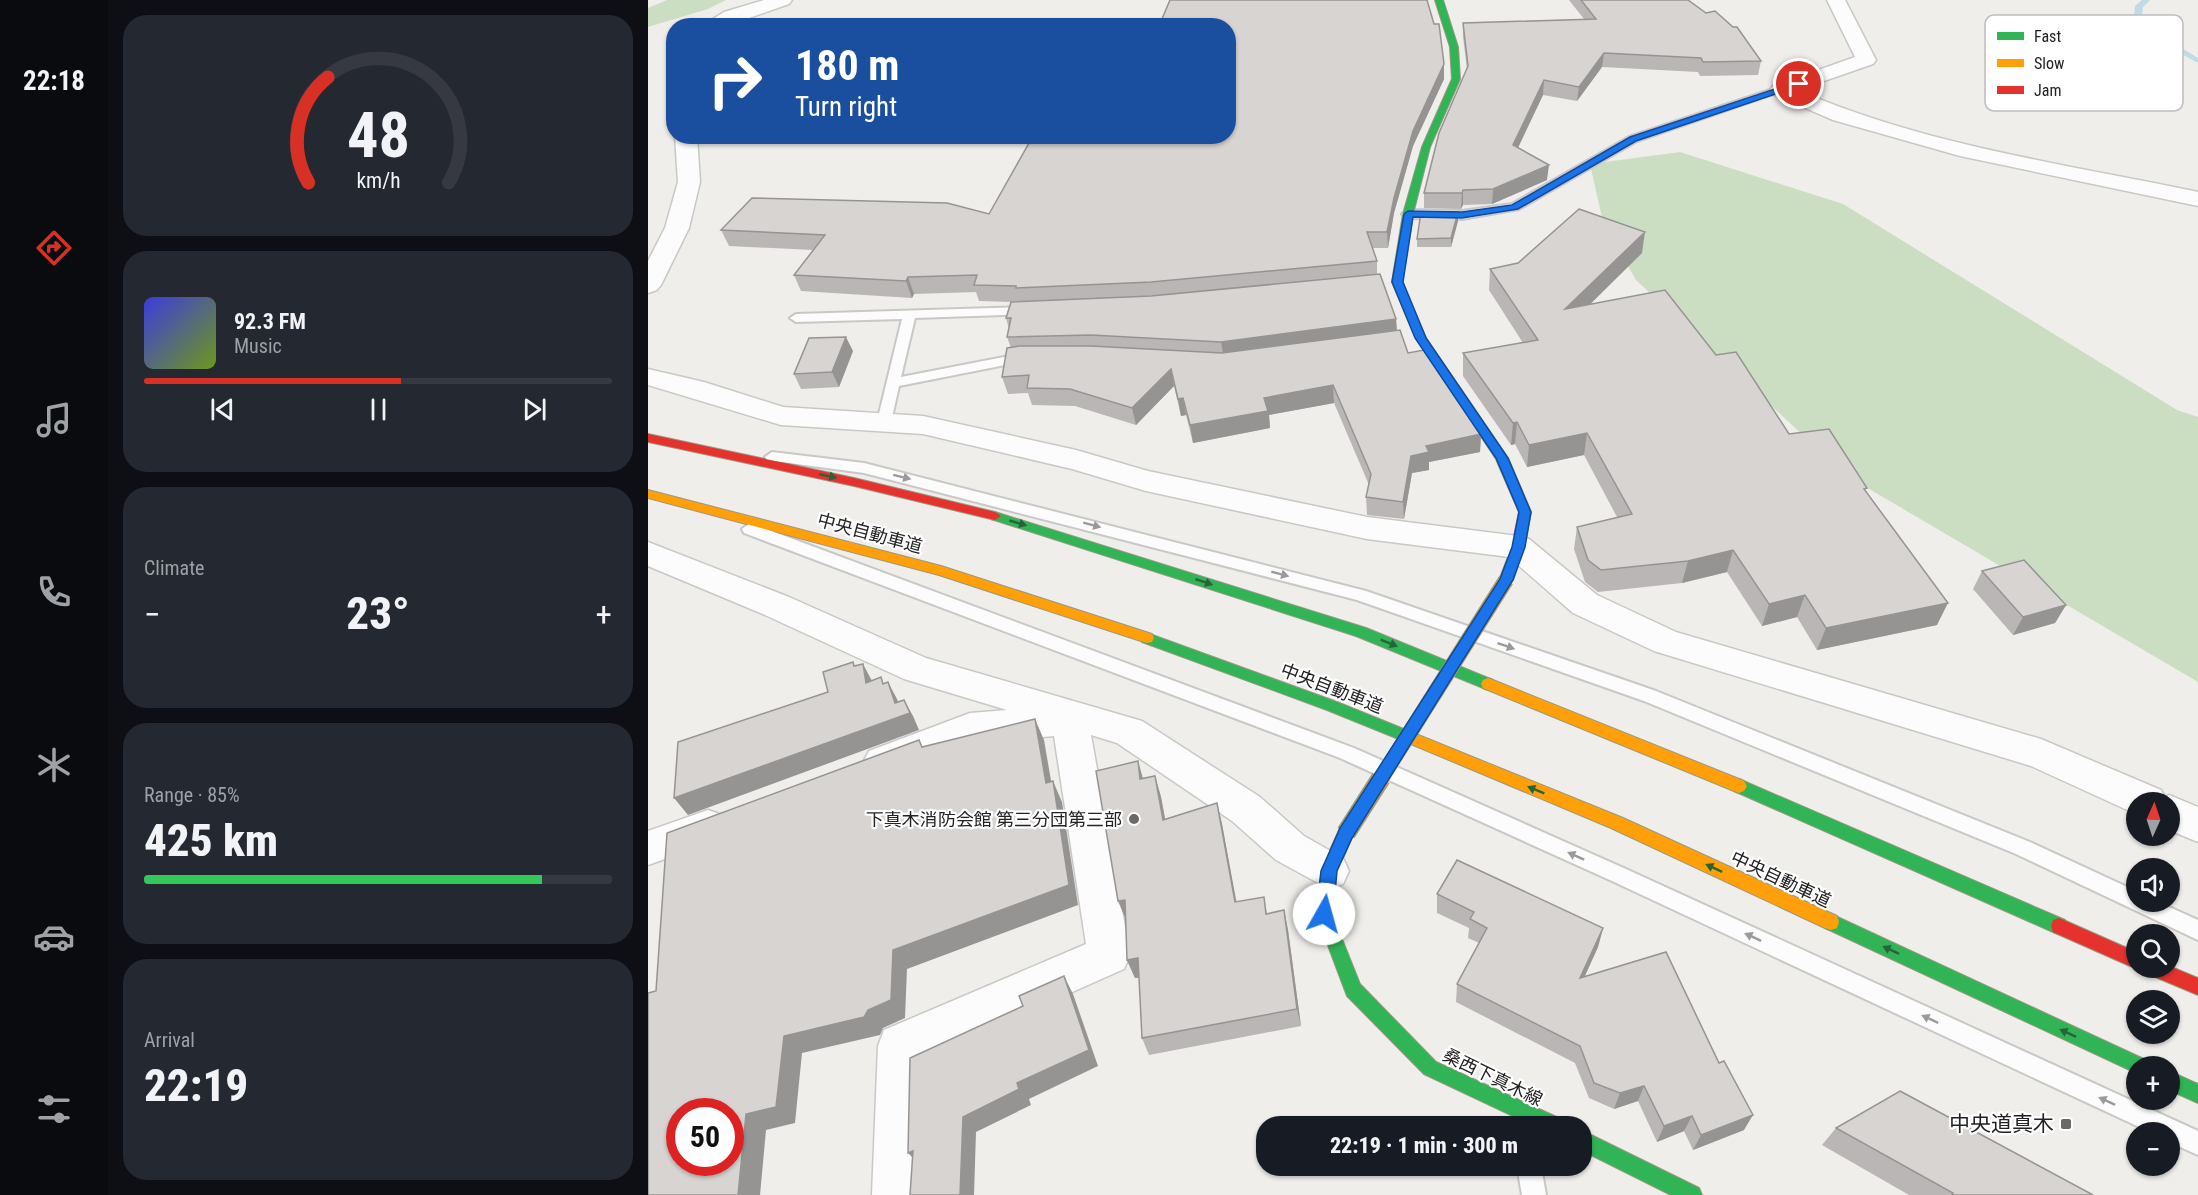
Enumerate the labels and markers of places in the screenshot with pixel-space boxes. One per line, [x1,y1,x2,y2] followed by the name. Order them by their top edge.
[1773,58,1824,109] pin
[866,809,1122,830] place label: 下真木消防会館 第三分団第三部
[1127,812,1141,826] marker: 下真木消防会館 第三分団第三部
[1949,1112,2054,1136] place label: 中央道真木
[2059,1117,2073,1131] marker: 中央道真木

